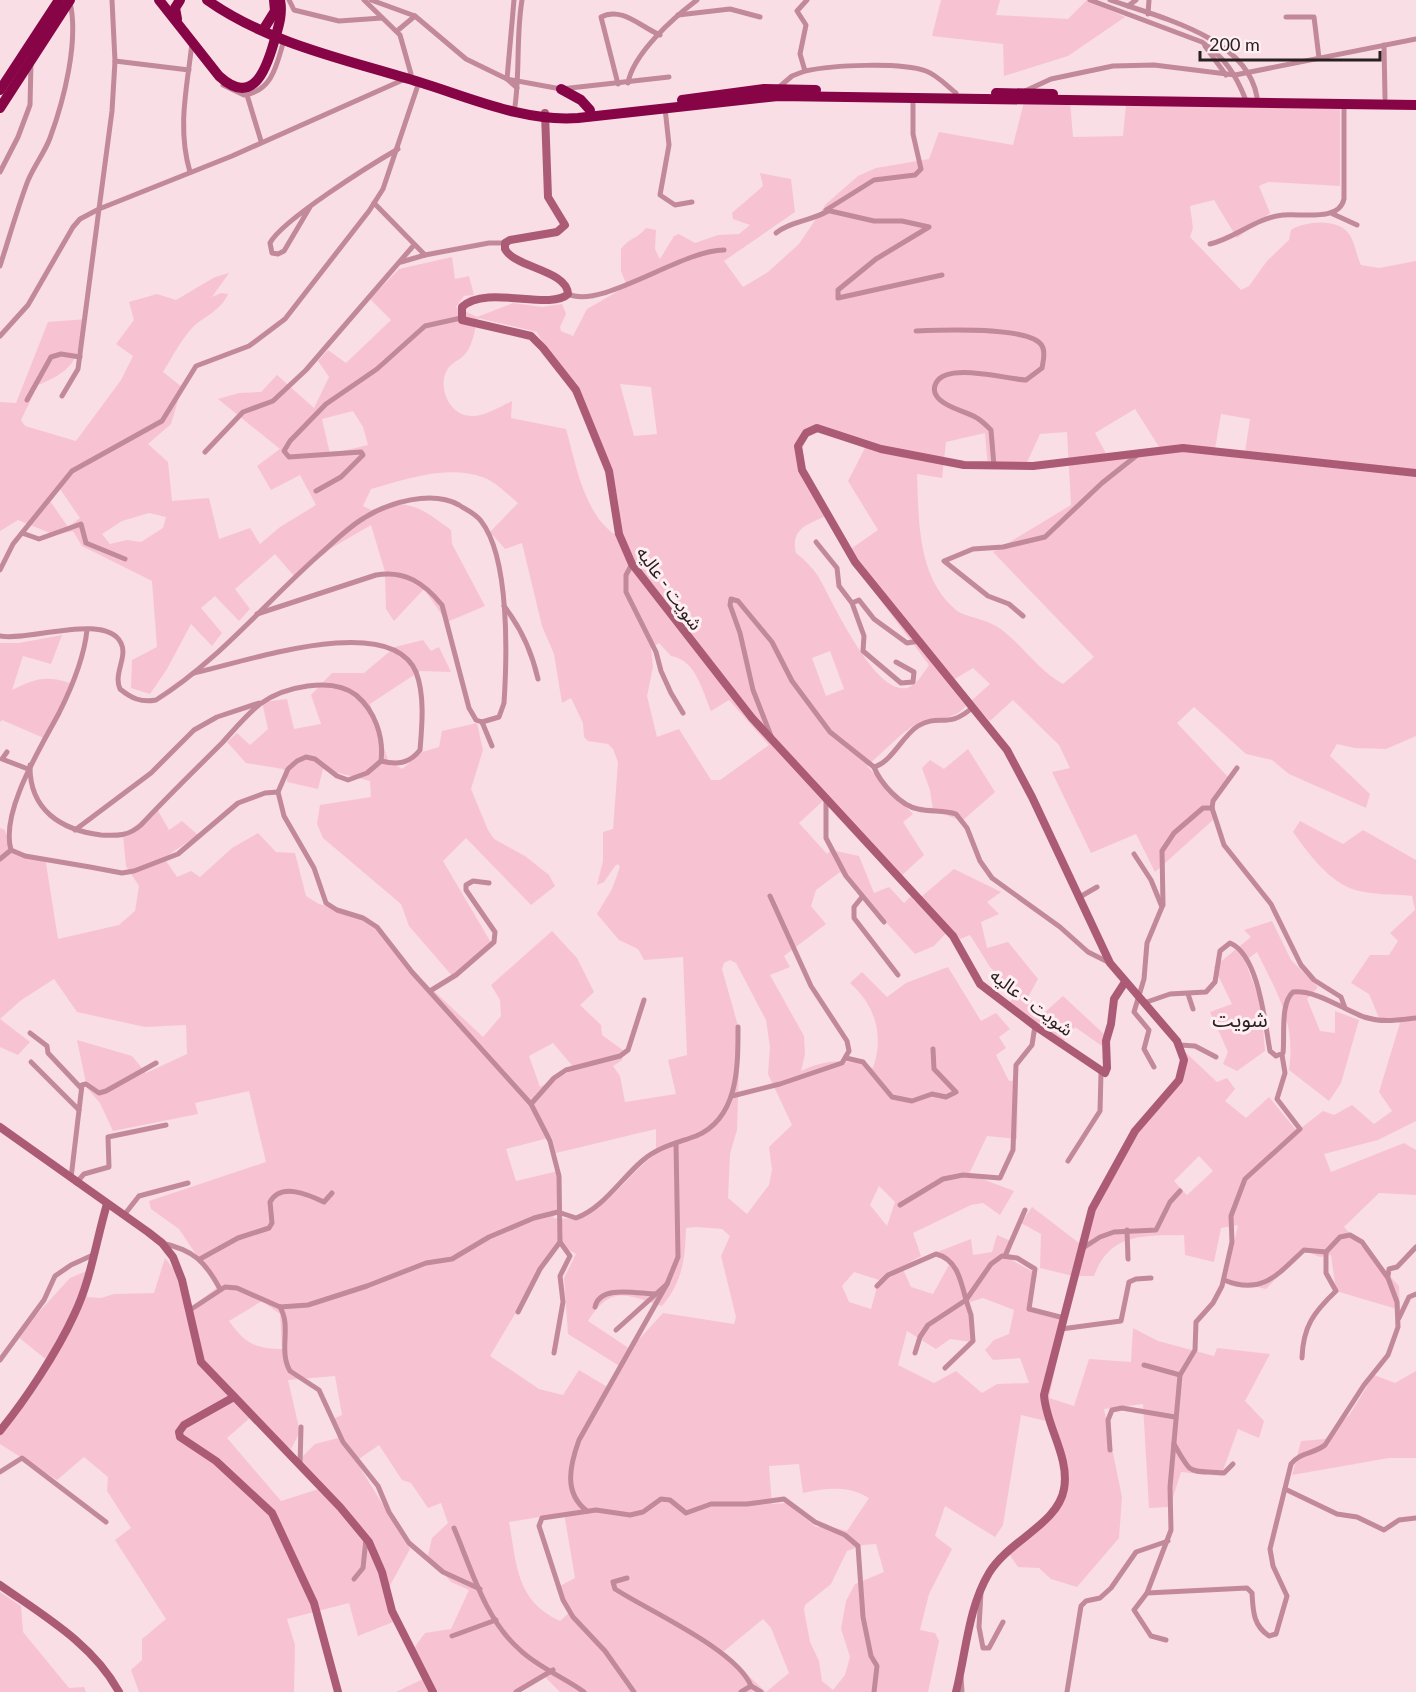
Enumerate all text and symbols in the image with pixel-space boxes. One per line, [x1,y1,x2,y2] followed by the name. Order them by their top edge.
[1200,24,1380,62] scale bar
[1209,33,1260,55] text: 200 m
[631,542,708,635] street label: شويت - عاليه
[986,964,1078,1041] street label: شويت - عاليه
[1212,1006,1268,1032] district label: شويت

